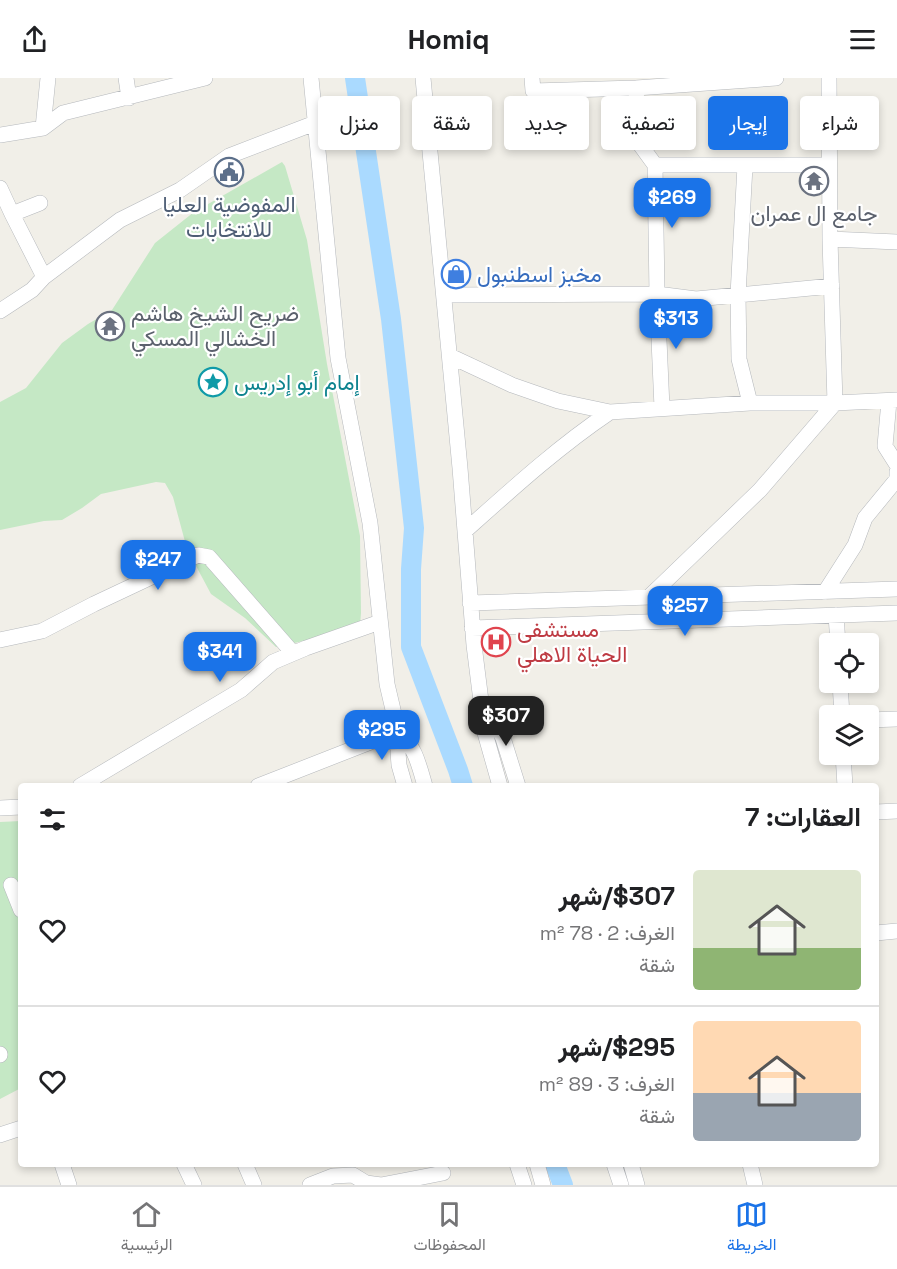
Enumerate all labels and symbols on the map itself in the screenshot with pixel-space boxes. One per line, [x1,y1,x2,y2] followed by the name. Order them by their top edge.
[213,156,245,188] public building icon: المفوضية العليا للانتخابات
[798,165,830,197] temple icon: جامع ال عمران
[636,178,708,229] pin: $269
[163,190,296,243] place label: المفوضية العليا للانتخابات
[751,199,878,228] place label: جامع ال عمران
[440,258,472,290] shop icon: مخبز اسطنبول
[477,260,602,288] place label: مخبز اسطنبول
[131,299,299,357] place label: ضريح الشيخ هاشم الخشالي المسكي
[640,299,712,350] pin: $313
[94,310,126,342] temple icon: ضريح الشيخ هاشم الخشالي المسكي
[197,366,229,398] place icon: إمام أبو إدريس
[234,368,360,397] place label: إمام أبو إدريس
[122,540,194,591] pin: $247
[649,586,721,637] pin: $257
[517,615,627,673] place label: مستشفى الحياة الاهلي
[480,626,512,658] hospital icon: مستشفى الحياة الاهلي
[184,632,256,683] pin: $341
[470,696,542,747] pin: $307
[346,710,418,761] pin: $295

